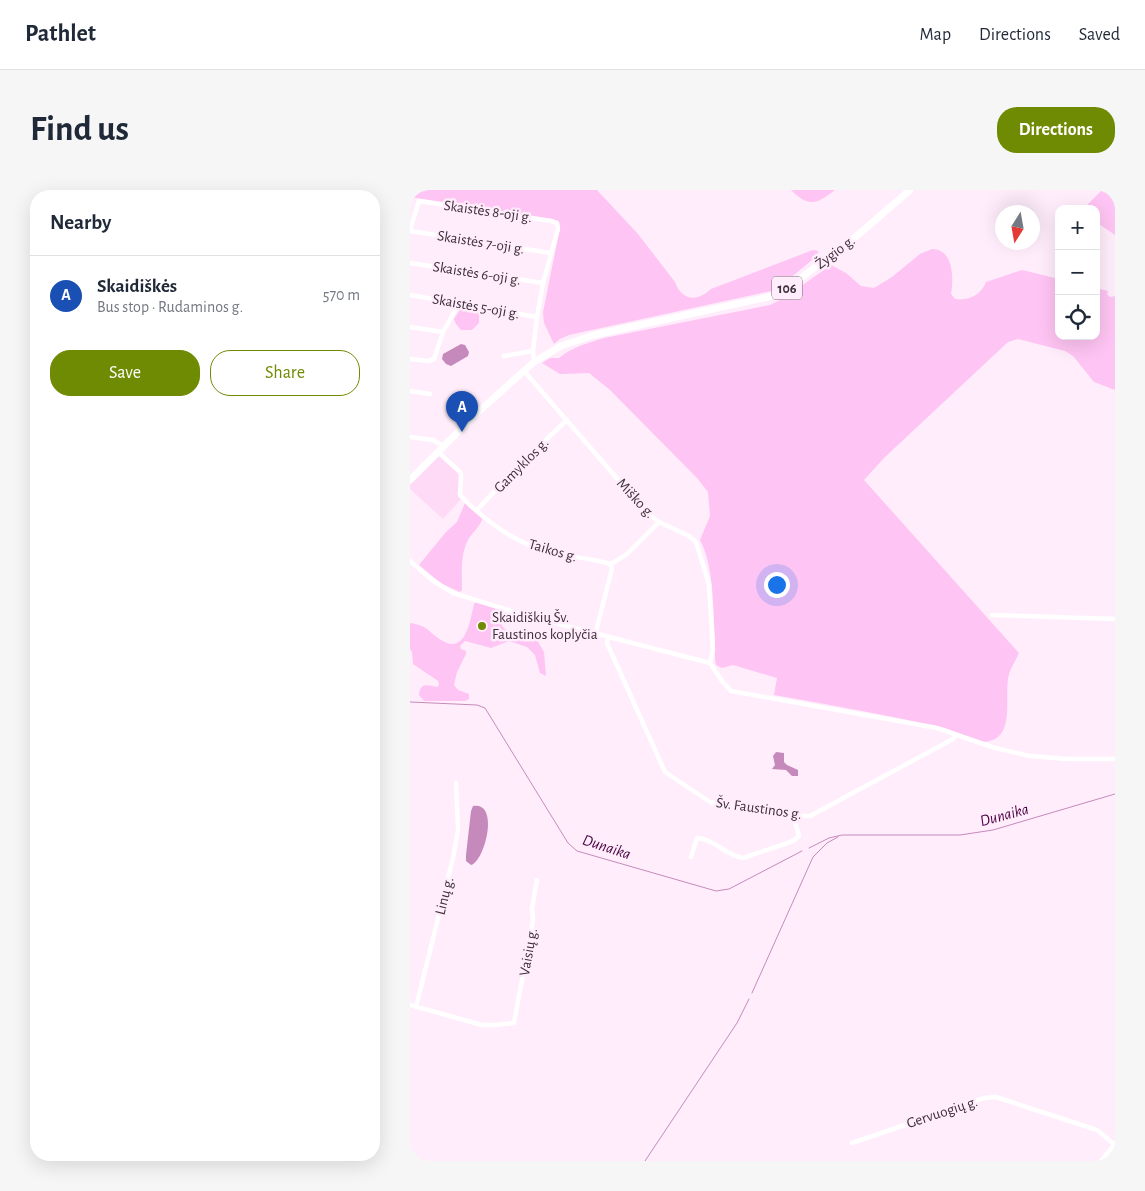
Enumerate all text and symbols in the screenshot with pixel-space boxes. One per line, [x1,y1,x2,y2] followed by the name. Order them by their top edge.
[25,22,96,46] text: Pathlet
[920,26,951,44] text: Map
[979,26,1051,44] text: Directions
[1079,26,1120,44] text: Saved
[997,107,1115,153] button: Directions
[30,112,129,147] text: Find us
[443,198,533,225] street label: Skaistės 8-oji g.
[995,205,1040,250] north arrow
[1055,205,1100,340] map controls
[1055,205,1100,250] button: +
[50,212,111,233] text: Nearby
[436,228,526,257] street label: Skaistės 7-oji g.
[812,232,858,272] street label: Žygio g.
[1055,250,1100,295] button: −
[432,259,522,288] street label: Skaistės 6-oji g.
[772,276,802,300] road number: 106
[97,277,177,296] text: Skaidiškės
[61,287,71,303] text: A
[323,287,360,303] text: 570 m
[431,291,521,322] street label: Skaistės 5-oji g.
[1055,295,1100,340] button: locate
[97,299,243,315] text: Bus stop · Rudaminos g.
[50,350,200,396] button: Save
[210,350,360,396] button: Share
[446,391,478,432] pin: A
[491,435,552,496] street label: Gamyklos g.
[614,476,658,521] street label: Miško g.
[527,536,579,565] street label: Taikos g.
[764,572,790,598] your location
[492,609,598,642] place label: Skaidiškių Šv. Faustinos koplyčia
[476,620,488,632] marker: Skaidiškių Šv. Faustinos koplyčia
[715,794,803,822] street label: Šv. Faustinos g.
[978,801,1030,829] water label: Dunaika
[581,832,633,862] water label: Dunaika
[433,876,456,917] street label: Linų g.
[517,927,540,977] street label: Vaisių g.
[905,1094,980,1131] street label: Gervuogių g.

